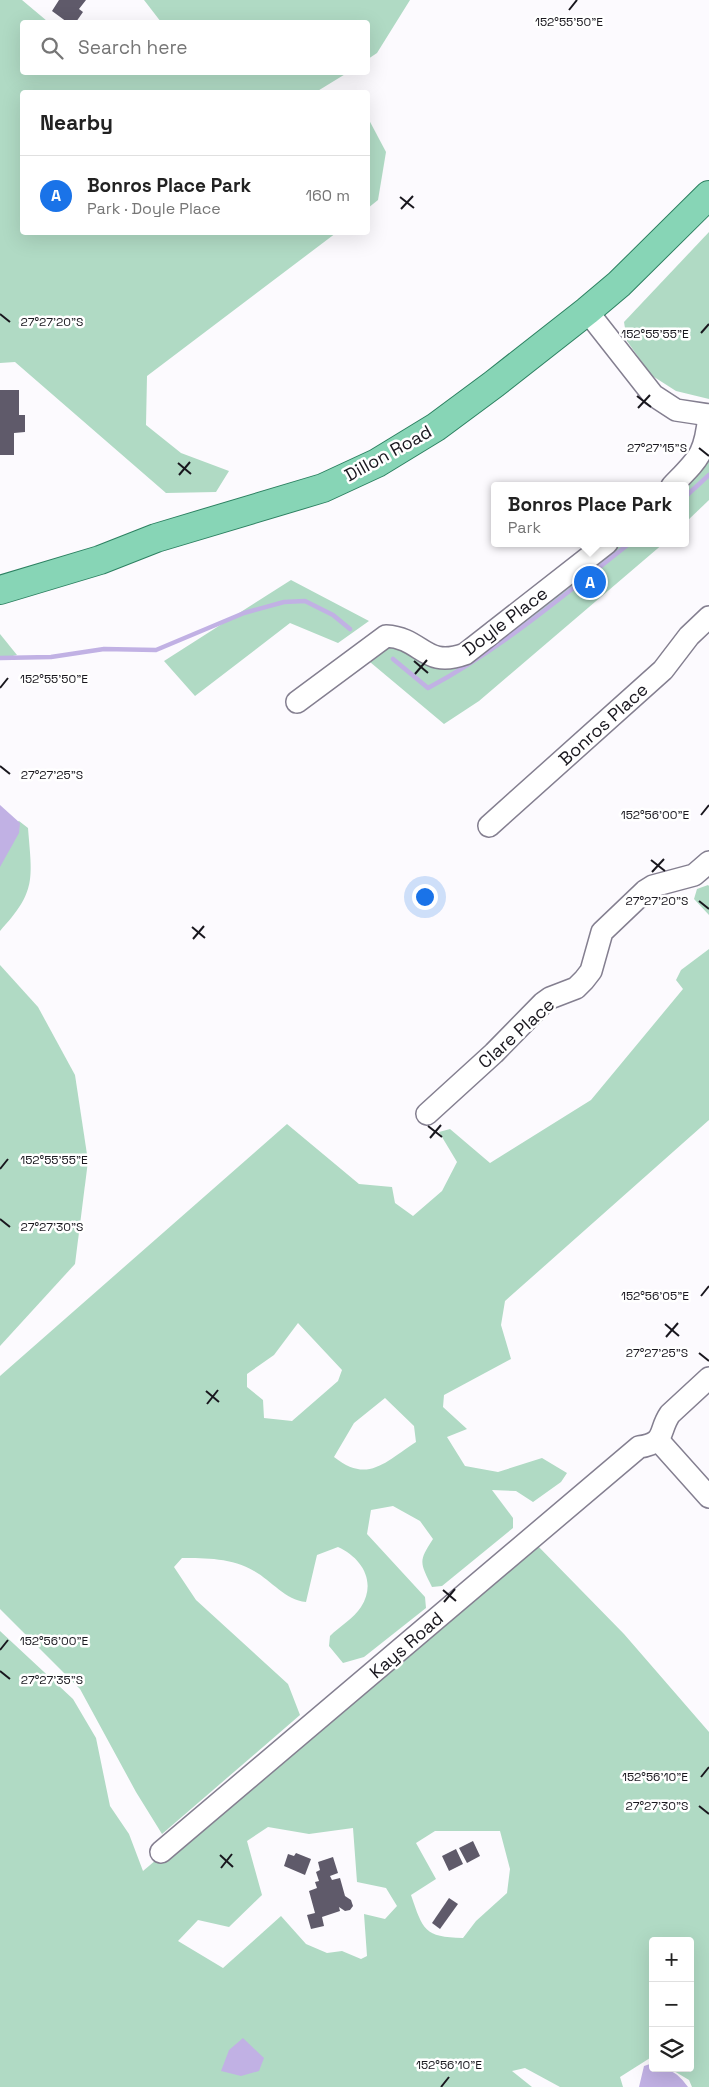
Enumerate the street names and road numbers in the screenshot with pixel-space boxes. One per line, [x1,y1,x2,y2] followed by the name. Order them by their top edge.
[340,420,436,486] street label: Dillon Road
[458,582,552,660] street label: Doyle Place
[553,678,653,770] street label: Bonros Place
[473,993,559,1073] street label: Clare Place
[364,1607,448,1683] street label: Kays Road

